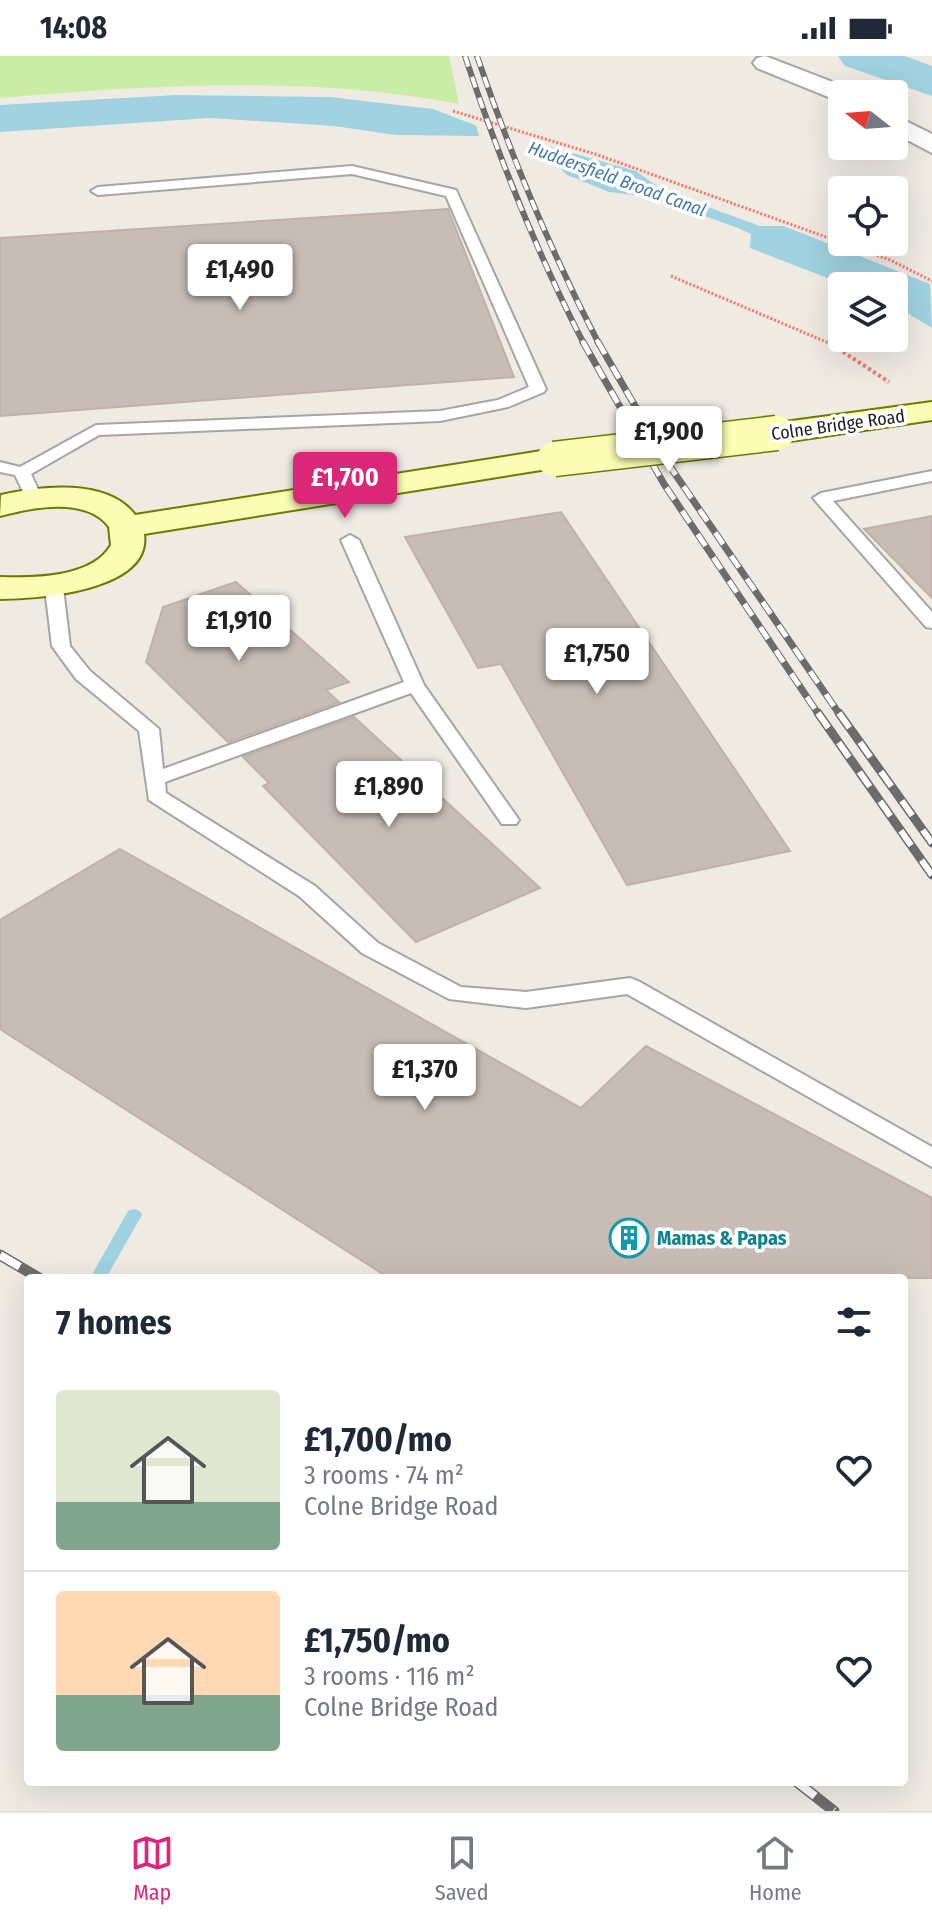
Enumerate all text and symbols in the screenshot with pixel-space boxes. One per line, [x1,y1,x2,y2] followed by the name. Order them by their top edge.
[40,10,107,46] text: 14:08
[828,80,908,160] north arrow
[828,80,908,352] map controls
[525,137,709,221] water label: Huddersfield Broad Canal
[828,176,908,256] button: locate
[175,244,305,312] pin: £1,490
[206,254,274,285] text: £1,490
[828,272,908,352] button: layers
[770,405,906,445] street label: Colne Bridge Road
[604,406,734,474] pin: £1,900
[634,416,704,447] text: £1,900
[280,452,410,520] pin: £1,700
[311,462,379,493] text: £1,700
[174,595,304,663] pin: £1,910
[206,605,272,636] text: £1,910
[532,628,662,696] pin: £1,750
[564,638,630,669] text: £1,750
[324,761,454,829] pin: £1,890
[354,771,424,802] text: £1,890
[360,1044,490,1112] pin: £1,370
[392,1054,458,1085] text: £1,370
[608,1217,650,1259] building icon: Mamas & Papas
[657,1226,787,1250] place label: Mamas & Papas
[832,1300,876,1344] icon: filters
[56,1302,172,1343] text: 7 homes
[304,1419,452,1460] text: £1,700/mo
[120,1422,216,1518] icon: home
[832,1448,876,1492] icon: heart
[304,1460,464,1491] text: 3 rooms · 74 m²
[304,1491,498,1522] text: Colne Bridge Road
[304,1620,450,1661] text: £1,750/mo
[120,1623,216,1719] icon: home
[832,1649,876,1693] icon: heart
[304,1661,475,1692] text: 3 rooms · 116 m²
[304,1692,498,1723] text: Colne Bridge Road
[130,1831,174,1906] tab: Map
[435,1831,489,1906] tab: Saved
[749,1831,802,1906] tab: Home

